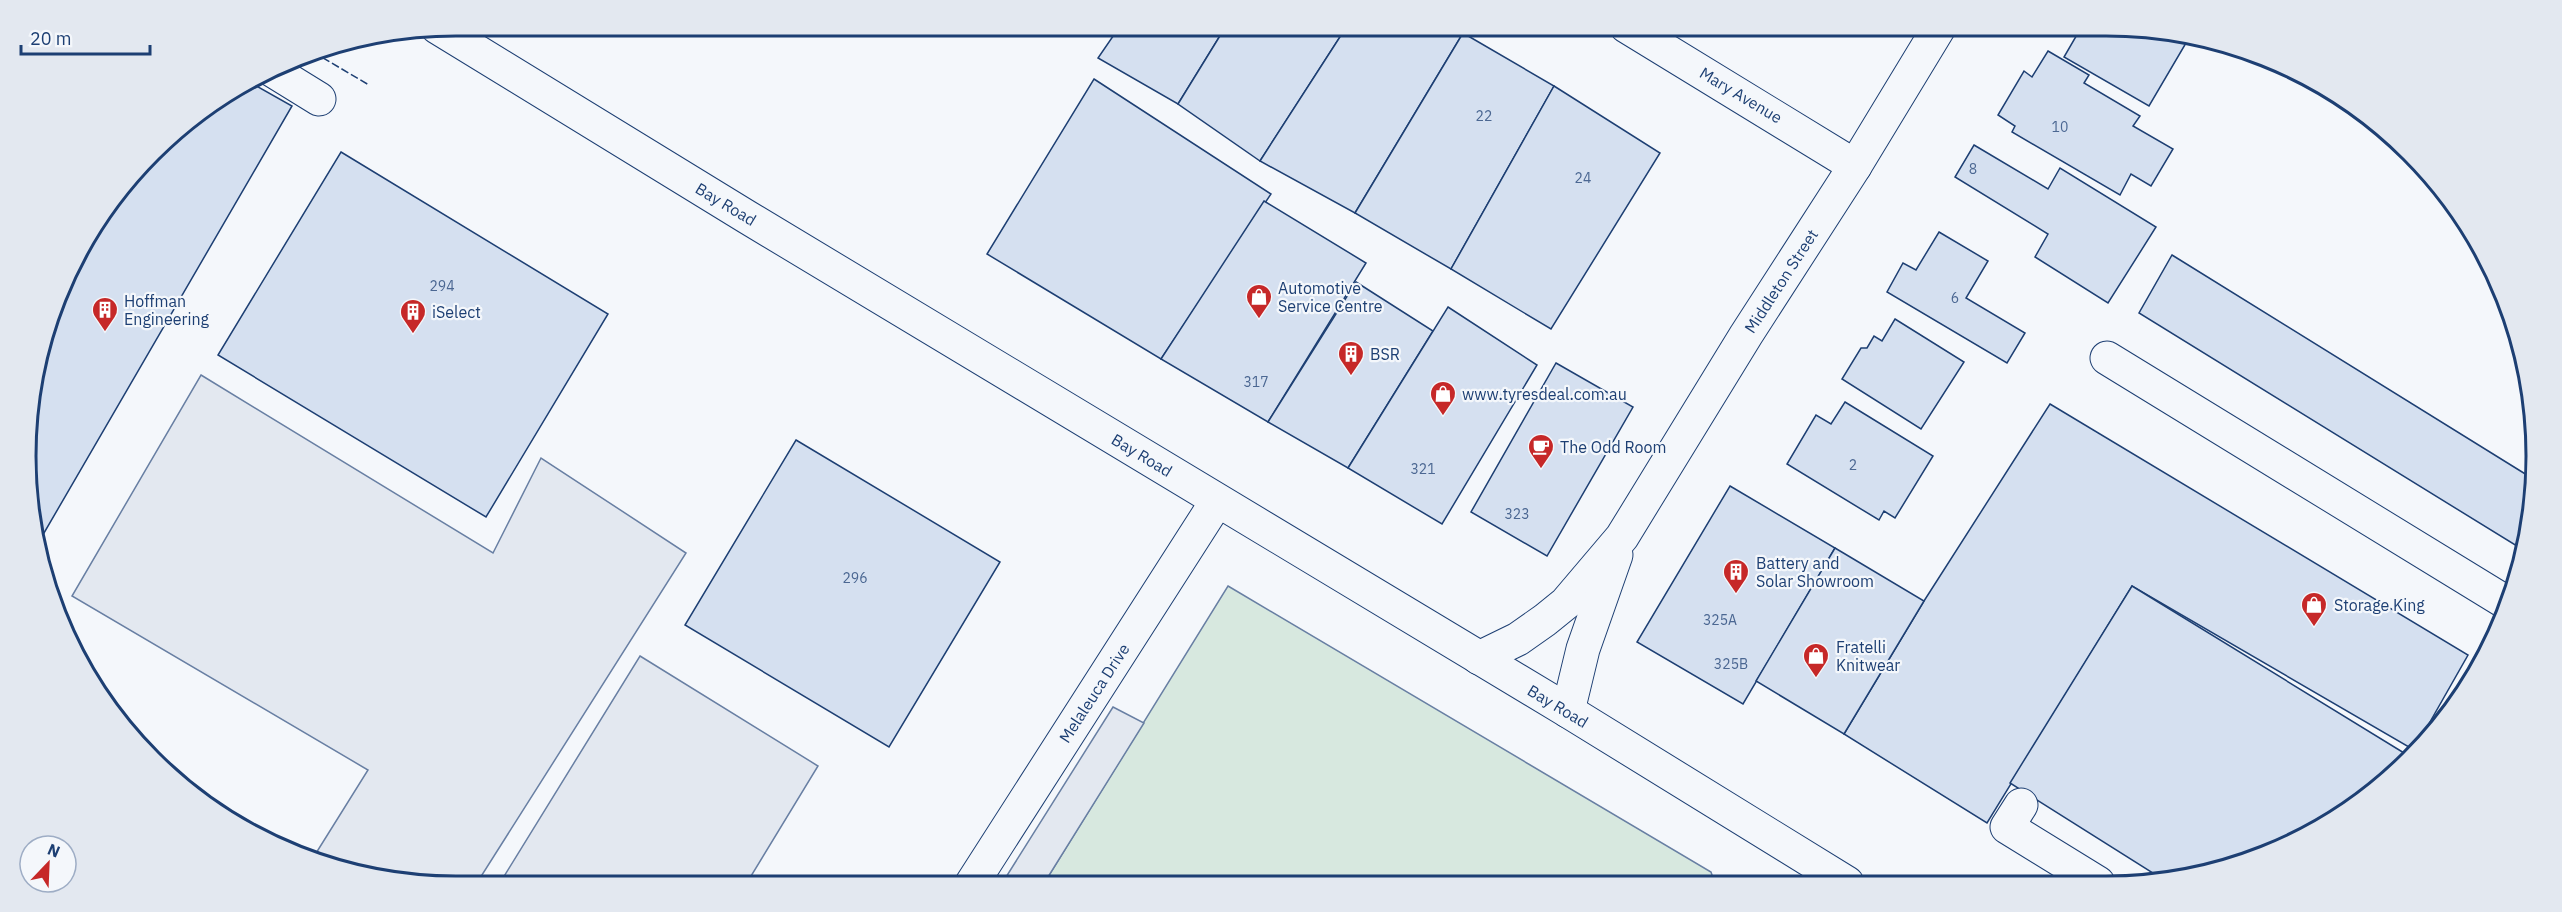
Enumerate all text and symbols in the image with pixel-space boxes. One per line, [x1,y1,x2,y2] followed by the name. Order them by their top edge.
[21,18,150,56] scale bar
[30,27,72,50] text: 20 m
[1696,63,1786,128] street label: Mary Avenue
[1476,107,1492,125] house number: 22
[2052,118,2068,136] house number: 10
[1969,160,1977,178] house number: 8
[1575,169,1591,187] house number: 24
[692,178,760,230] street label: Bay Road
[1740,225,1822,337] street label: Middleton Street
[429,277,455,295] house number: 294
[1278,278,1383,316] place label: Automotive Service Centre
[1244,282,1274,320] shop icon: Automotive Service Centre
[1951,289,1959,307] house number: 6
[124,291,209,329] place label: Hoffman Engineering
[90,295,120,333] building icon: Hoffman Engineering
[398,297,428,335] building icon: iSelect
[432,302,481,322] place label: iSelect
[1336,339,1366,377] building icon: BSR
[1370,344,1400,364] place label: BSR
[1243,373,1269,391] house number: 317
[1428,379,1458,417] shop icon: www.tyresdeal.com.au
[1462,384,1627,404] place label: www.tyresdeal.com.au
[1108,429,1176,481] street label: Bay Road
[1526,432,1556,470] cafe icon: The Odd Room
[1560,437,1666,457] place label: The Odd Room
[1849,456,1857,474] house number: 2
[1410,460,1436,478] house number: 321
[1504,505,1530,523] house number: 323
[1756,553,1874,591] place label: Battery and Solar Showroom
[1721,557,1751,595] building icon: Battery and Solar Showroom
[842,569,868,587] house number: 296
[2299,590,2329,628] shop icon: Storage King
[2334,595,2425,615] place label: Storage King
[1703,611,1737,629] house number: 325A
[1836,637,1900,675] place label: Fratelli Knitwear
[1054,639,1134,746] street label: Melaleuca Drive
[1801,641,1831,679] shop icon: Fratelli Knitwear
[1714,655,1748,673] house number: 325B
[1524,680,1592,732] street label: Bay Road
[18,834,78,894] north arrow
[45,839,63,862] text: N

